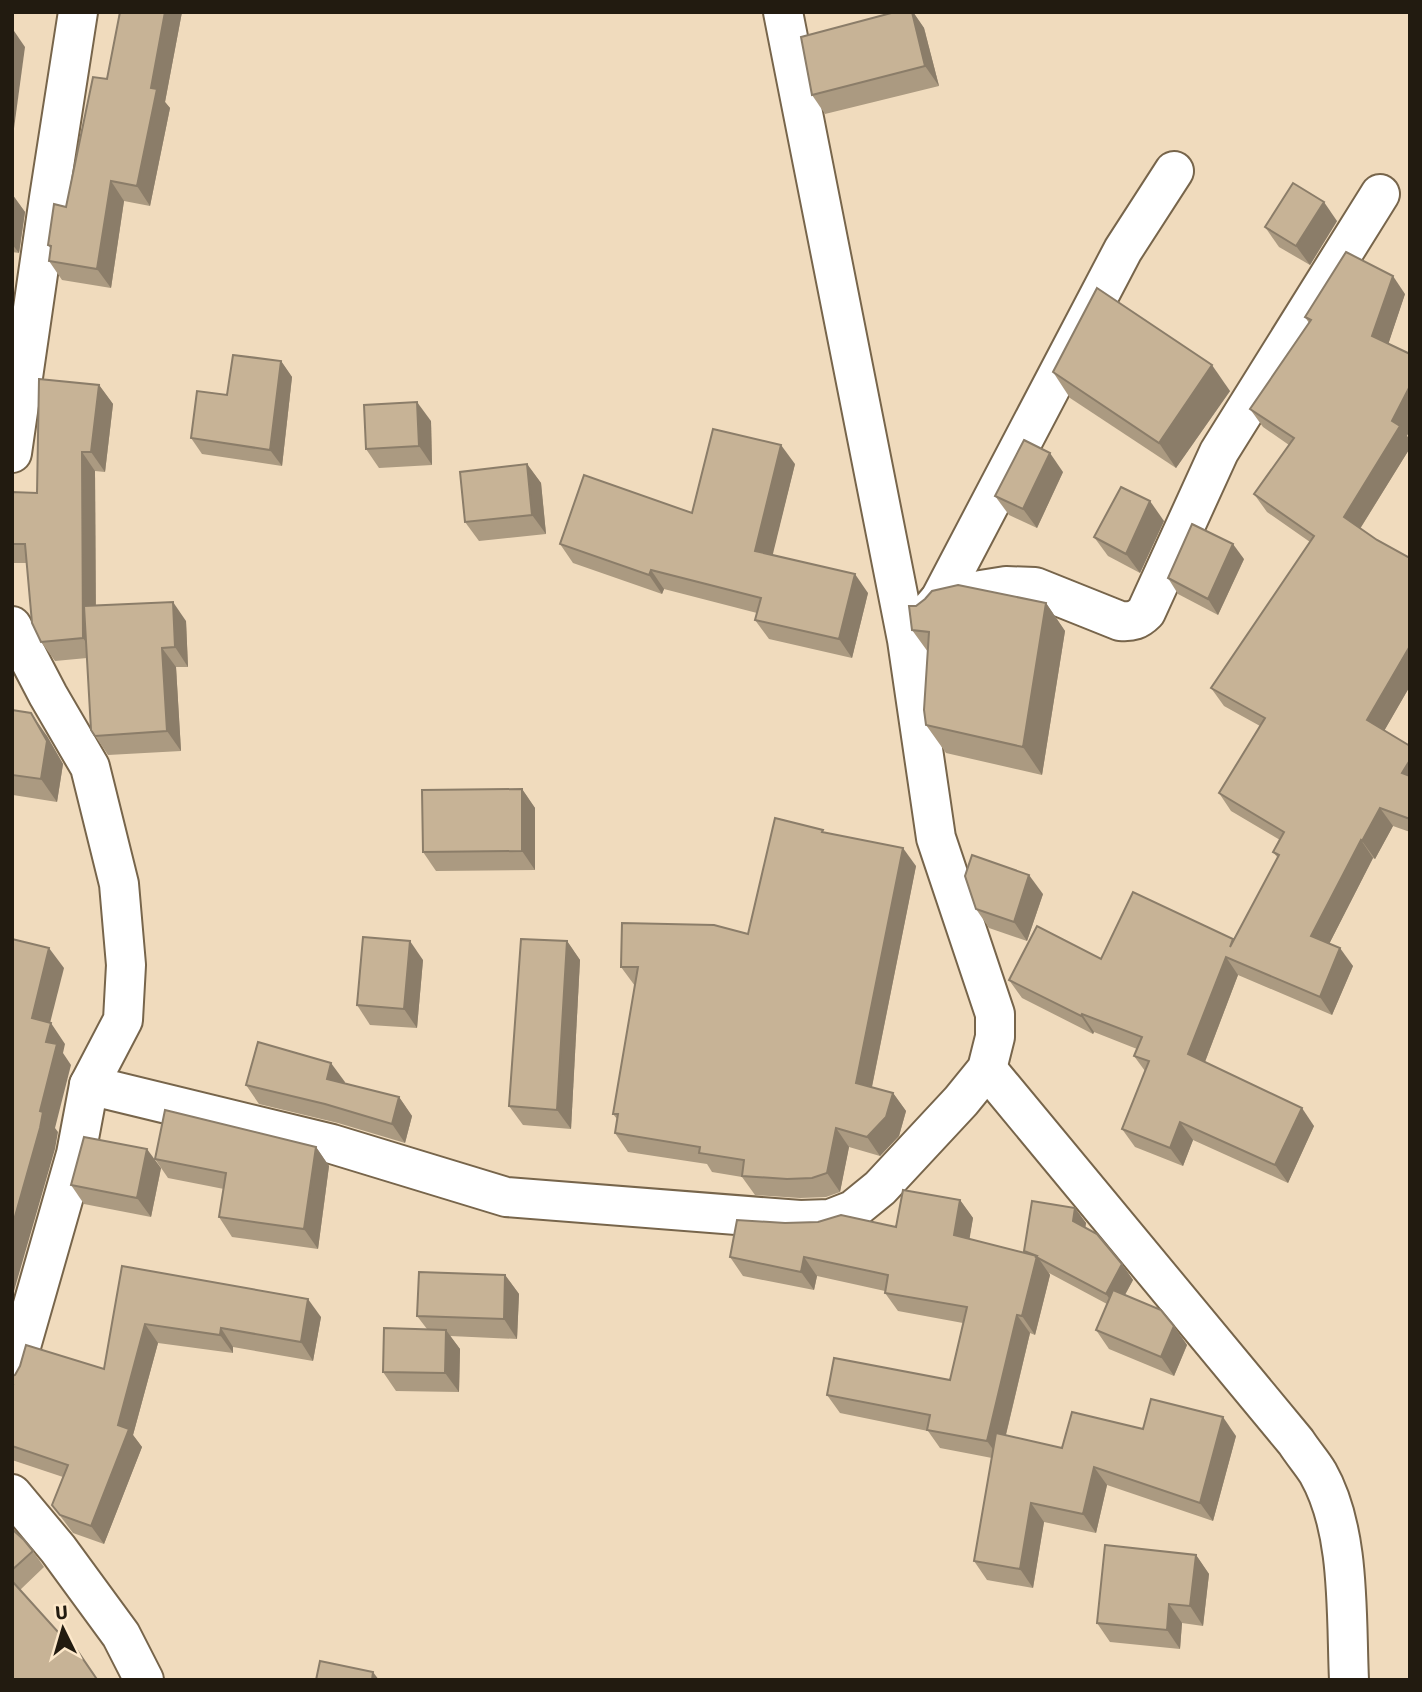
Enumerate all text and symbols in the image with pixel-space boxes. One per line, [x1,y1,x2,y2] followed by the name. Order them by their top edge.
[28,1594,98,1664] north arrow
[54,1601,69,1626] text: U

